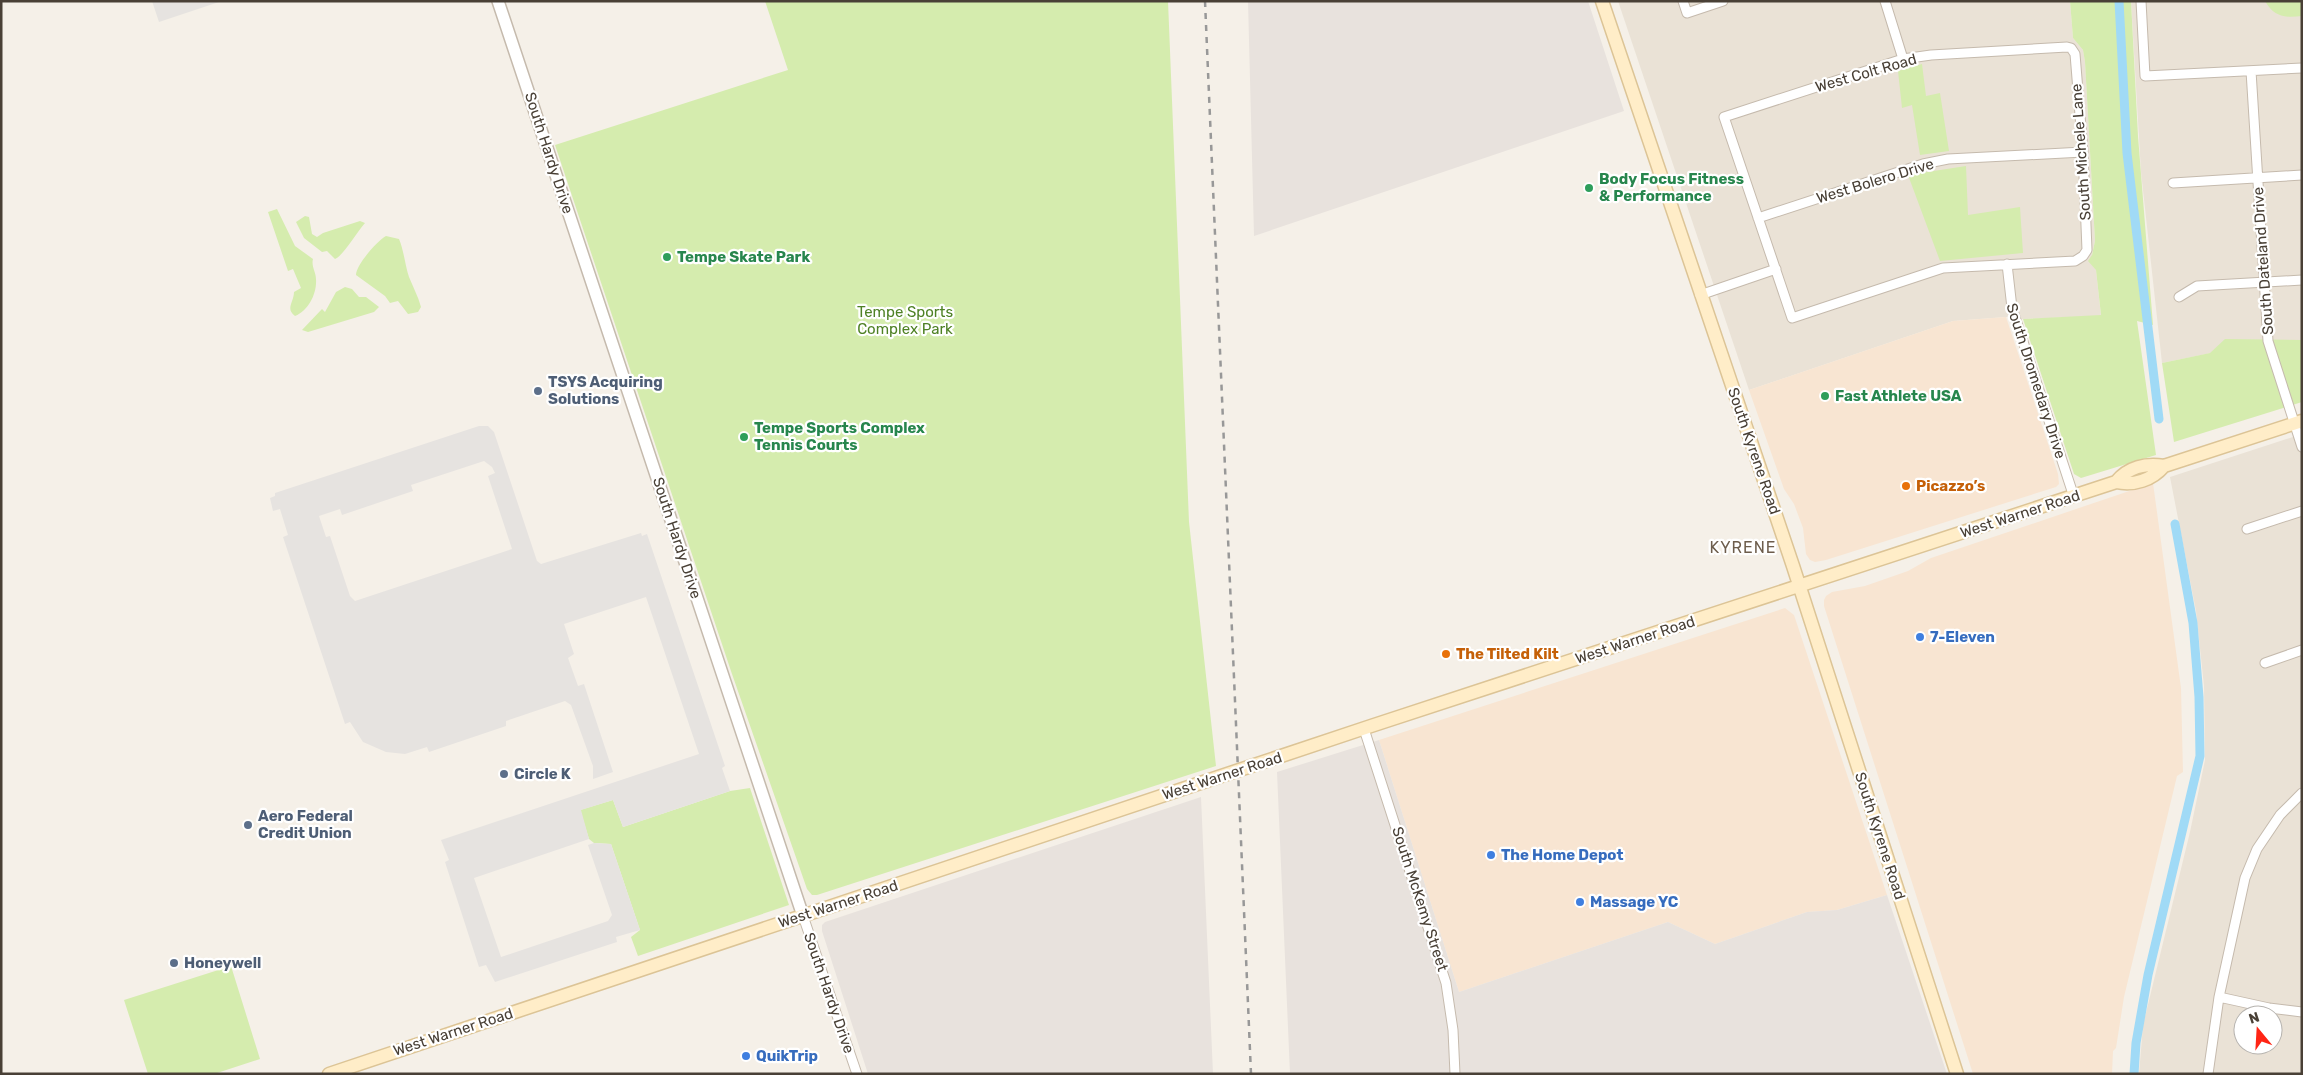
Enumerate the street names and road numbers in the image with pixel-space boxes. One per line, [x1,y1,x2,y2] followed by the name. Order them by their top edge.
[1813,50,1919,96] street label: West Colt Road
[2067,83,2095,221] street label: South Michele Lane
[521,90,577,216] street label: South Hardy Drive
[1814,155,1936,207] street label: West Bolero Drive
[2249,186,2277,336] street label: South Dateland Drive
[2002,301,2070,461] street label: South Dromedary Drive
[1724,385,1784,517] street label: South Kyrene Road
[649,475,705,601] street label: South Hardy Drive
[1958,486,2082,542] street label: West Warner Road
[1573,612,1697,668] street label: West Warner Road
[1160,748,1284,804] street label: West Warner Road
[1851,770,1909,902] street label: South Kyrene Road
[1388,824,1452,974] street label: South McKemy Street
[776,876,900,932] street label: West Warner Road
[800,930,858,1056] street label: South Hardy Drive
[391,1004,515,1060] street label: West Warner Road

